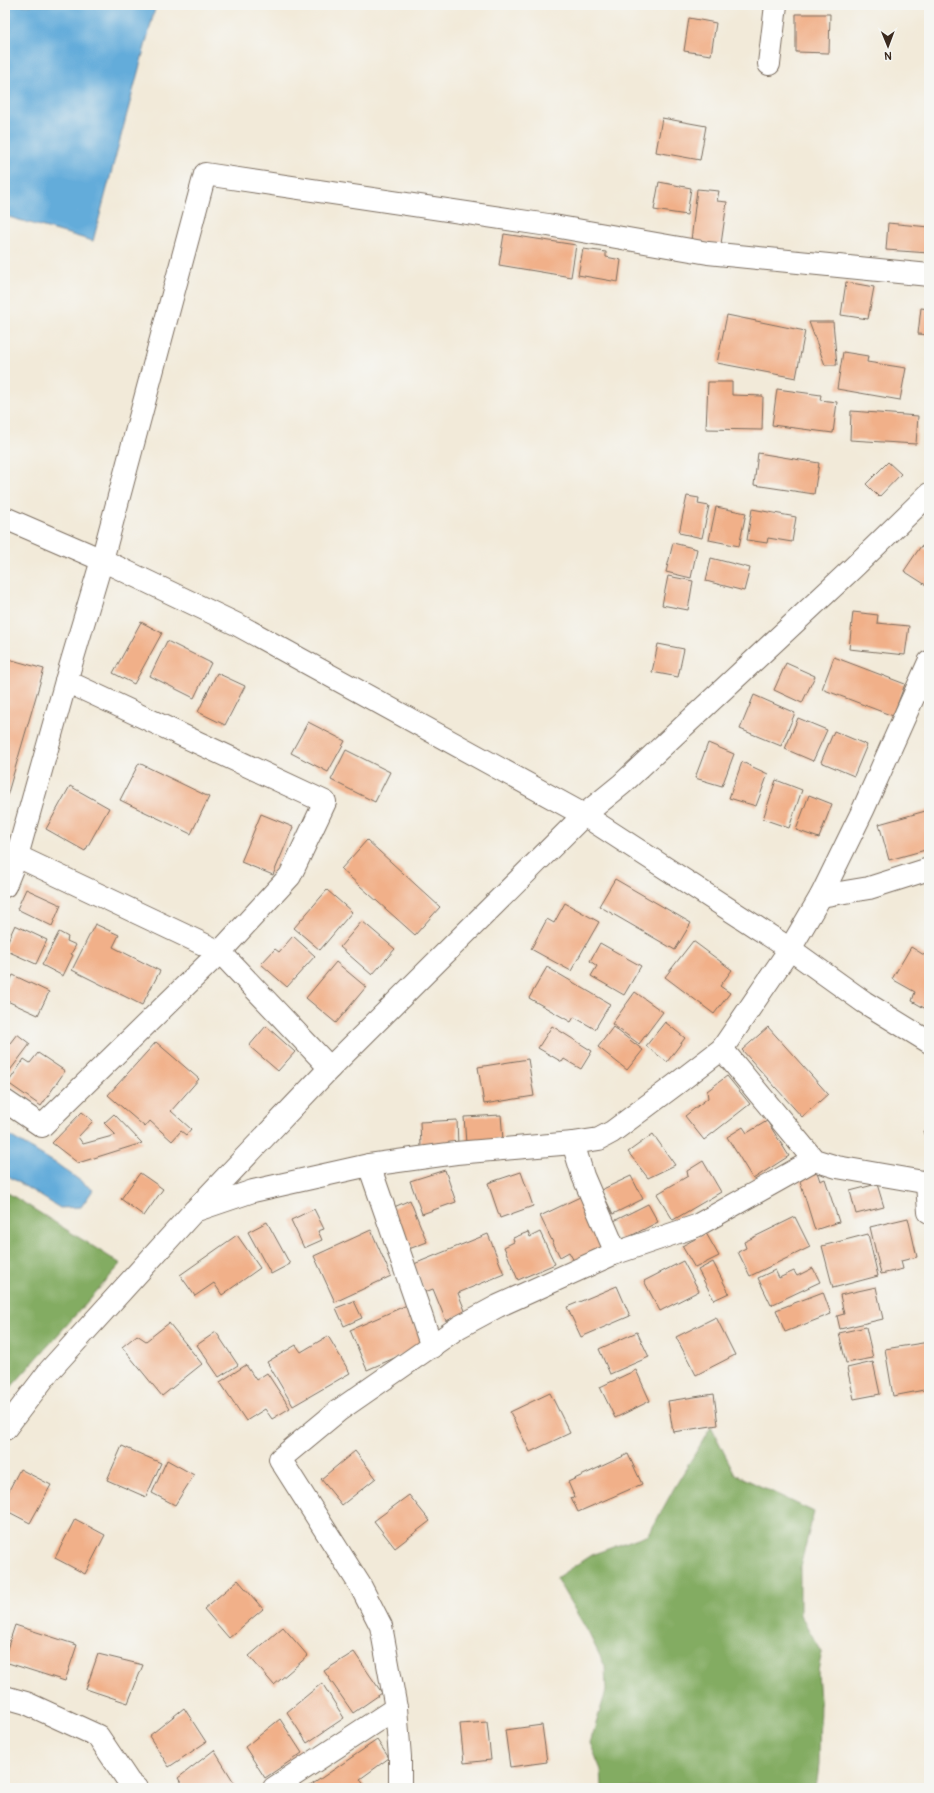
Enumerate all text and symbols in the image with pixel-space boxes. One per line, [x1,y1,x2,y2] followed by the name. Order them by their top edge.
[868,26,908,66] north arrow
[884,49,892,62] text: N

